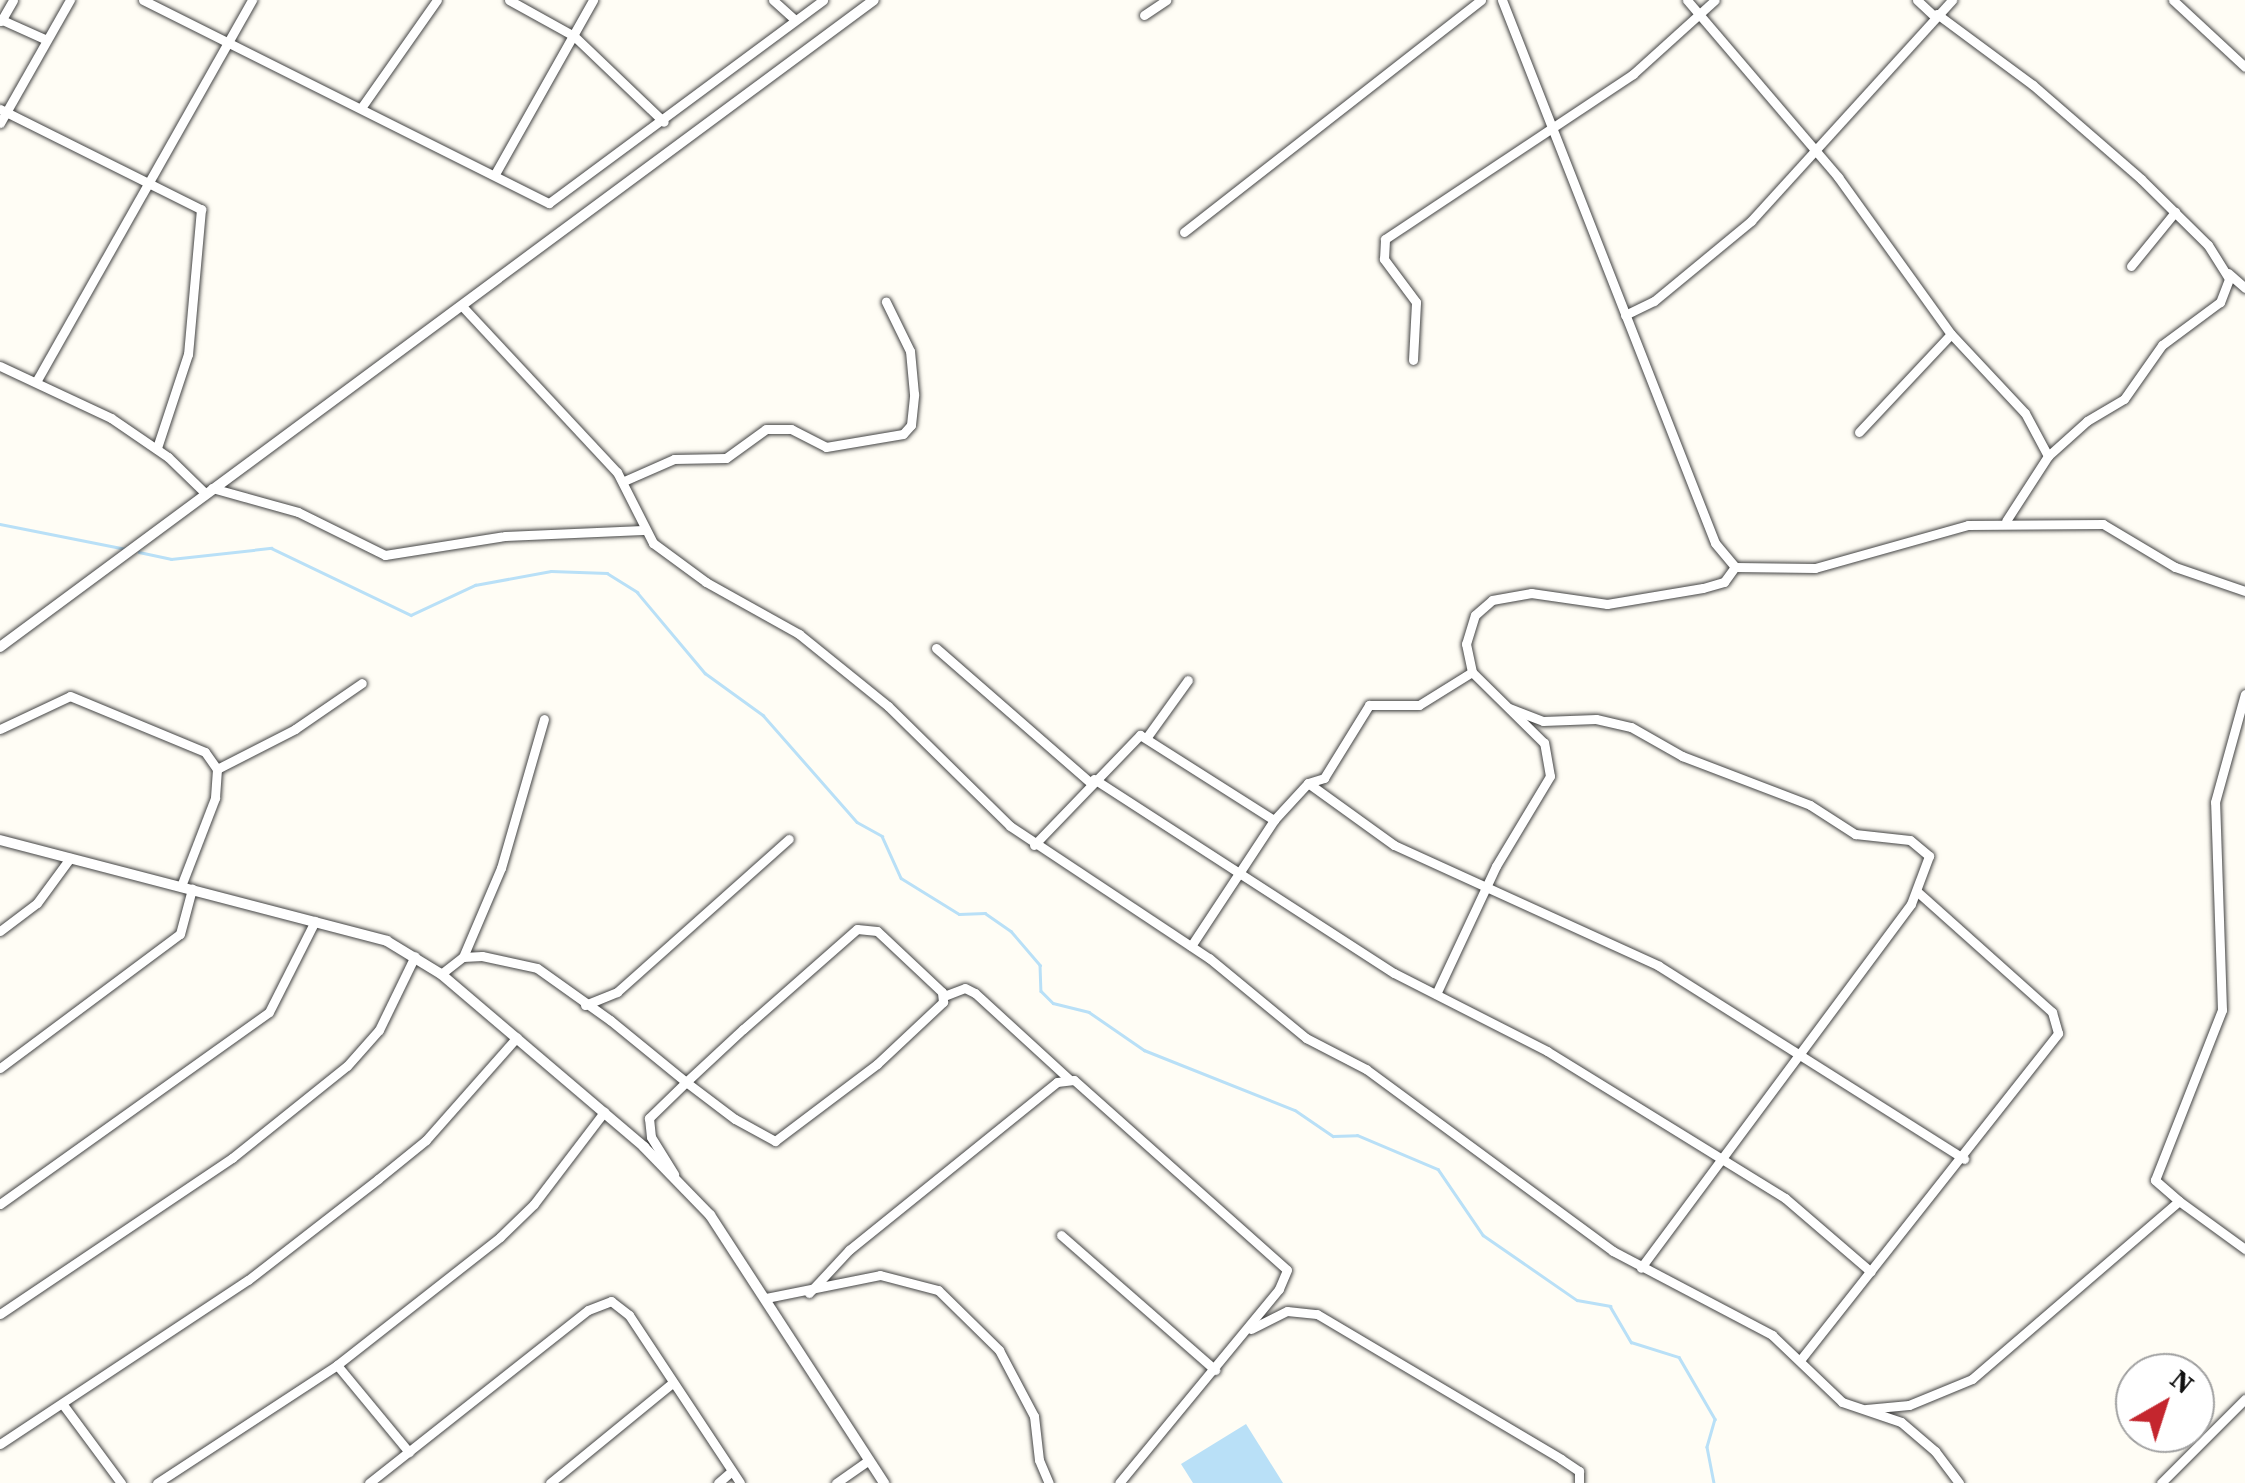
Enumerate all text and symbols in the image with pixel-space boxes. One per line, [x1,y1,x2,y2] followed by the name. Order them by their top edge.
[2115,1353,2215,1453] north arrow
[2163,1360,2202,1402] text: N

